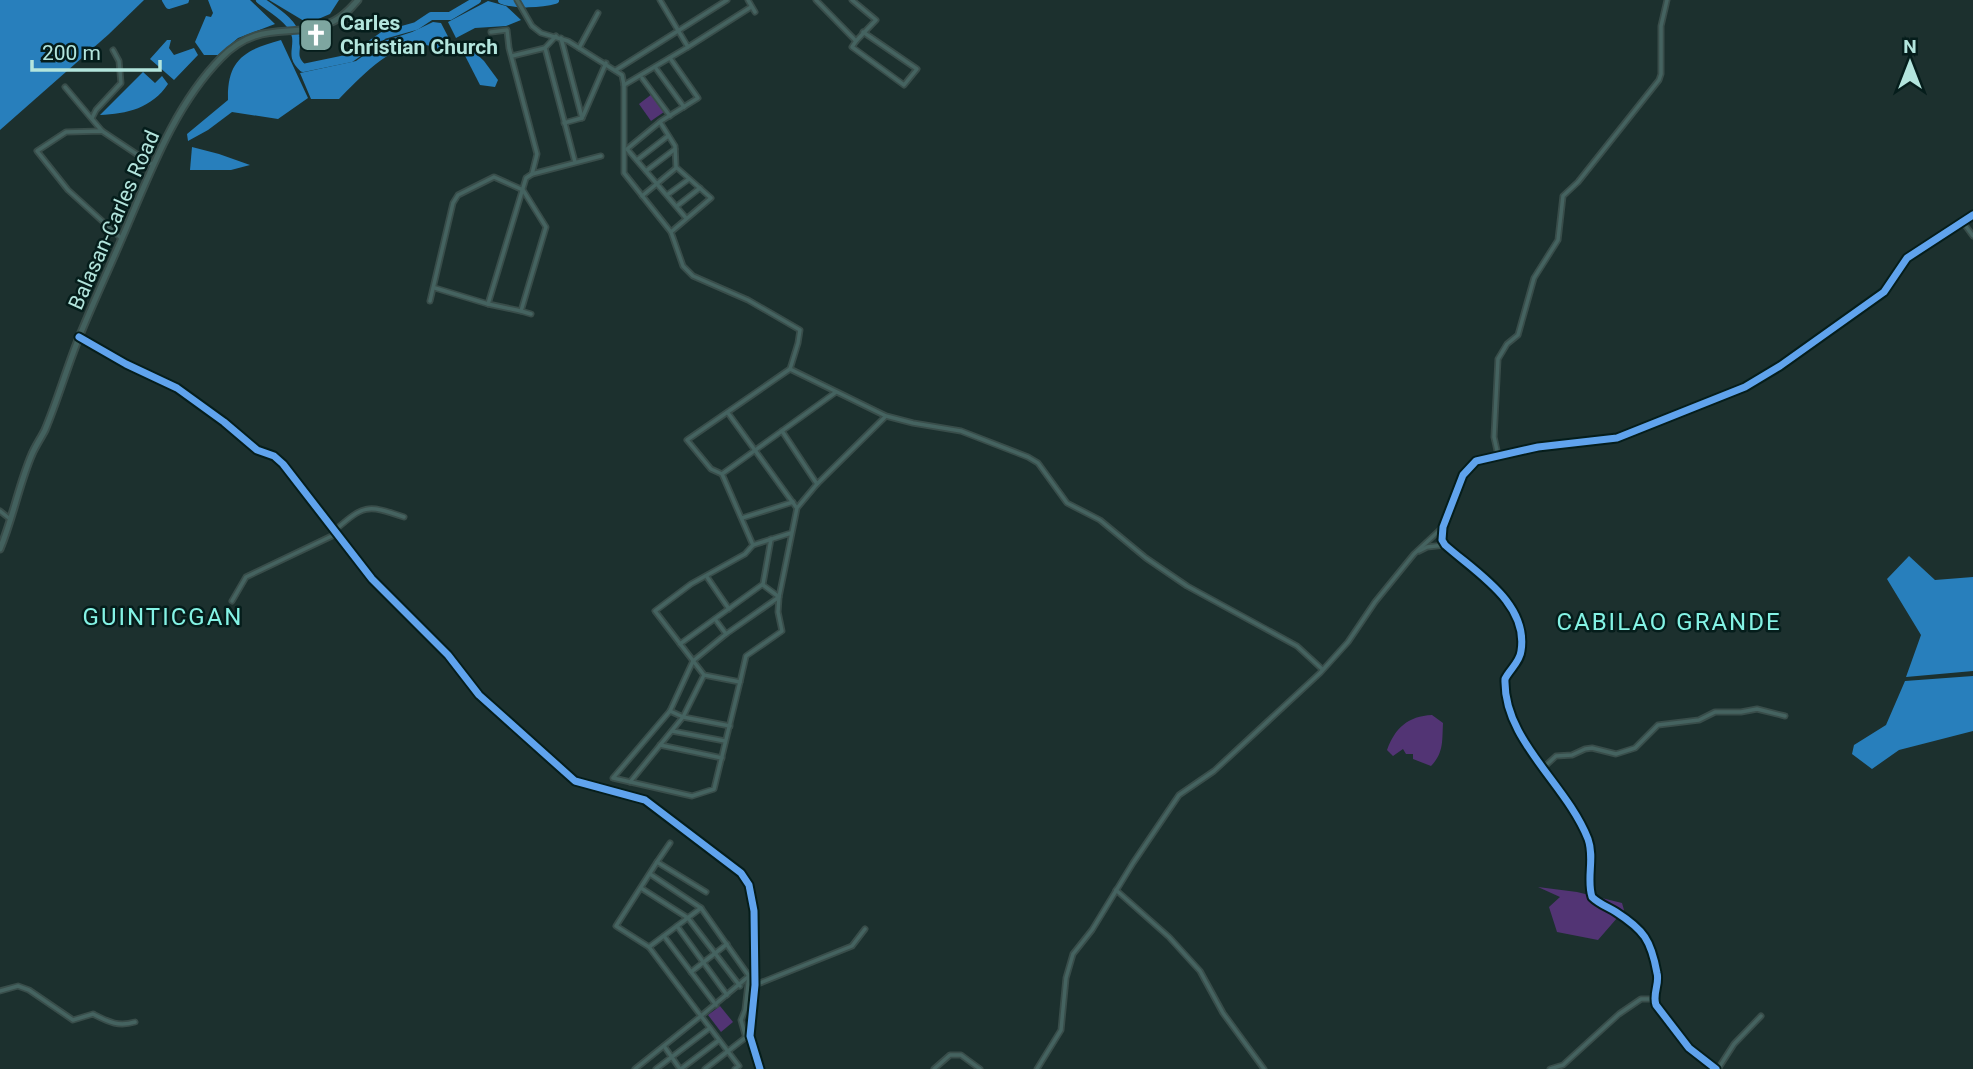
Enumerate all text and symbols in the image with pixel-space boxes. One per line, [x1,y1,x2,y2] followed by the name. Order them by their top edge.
[340,11,498,59] place label: Carles Christian Church
[297,16,335,54] church icon: Carles Christian Church
[32,28,159,72] scale bar
[1875,28,1945,98] north arrow
[1903,35,1917,58] text: N
[42,41,101,65] text: 200 m
[64,127,164,313] street label: Balasan-Carles Road
[83,603,243,631] district label: GUINTICGAN
[1556,608,1782,636] district label: CABILAO GRANDE

